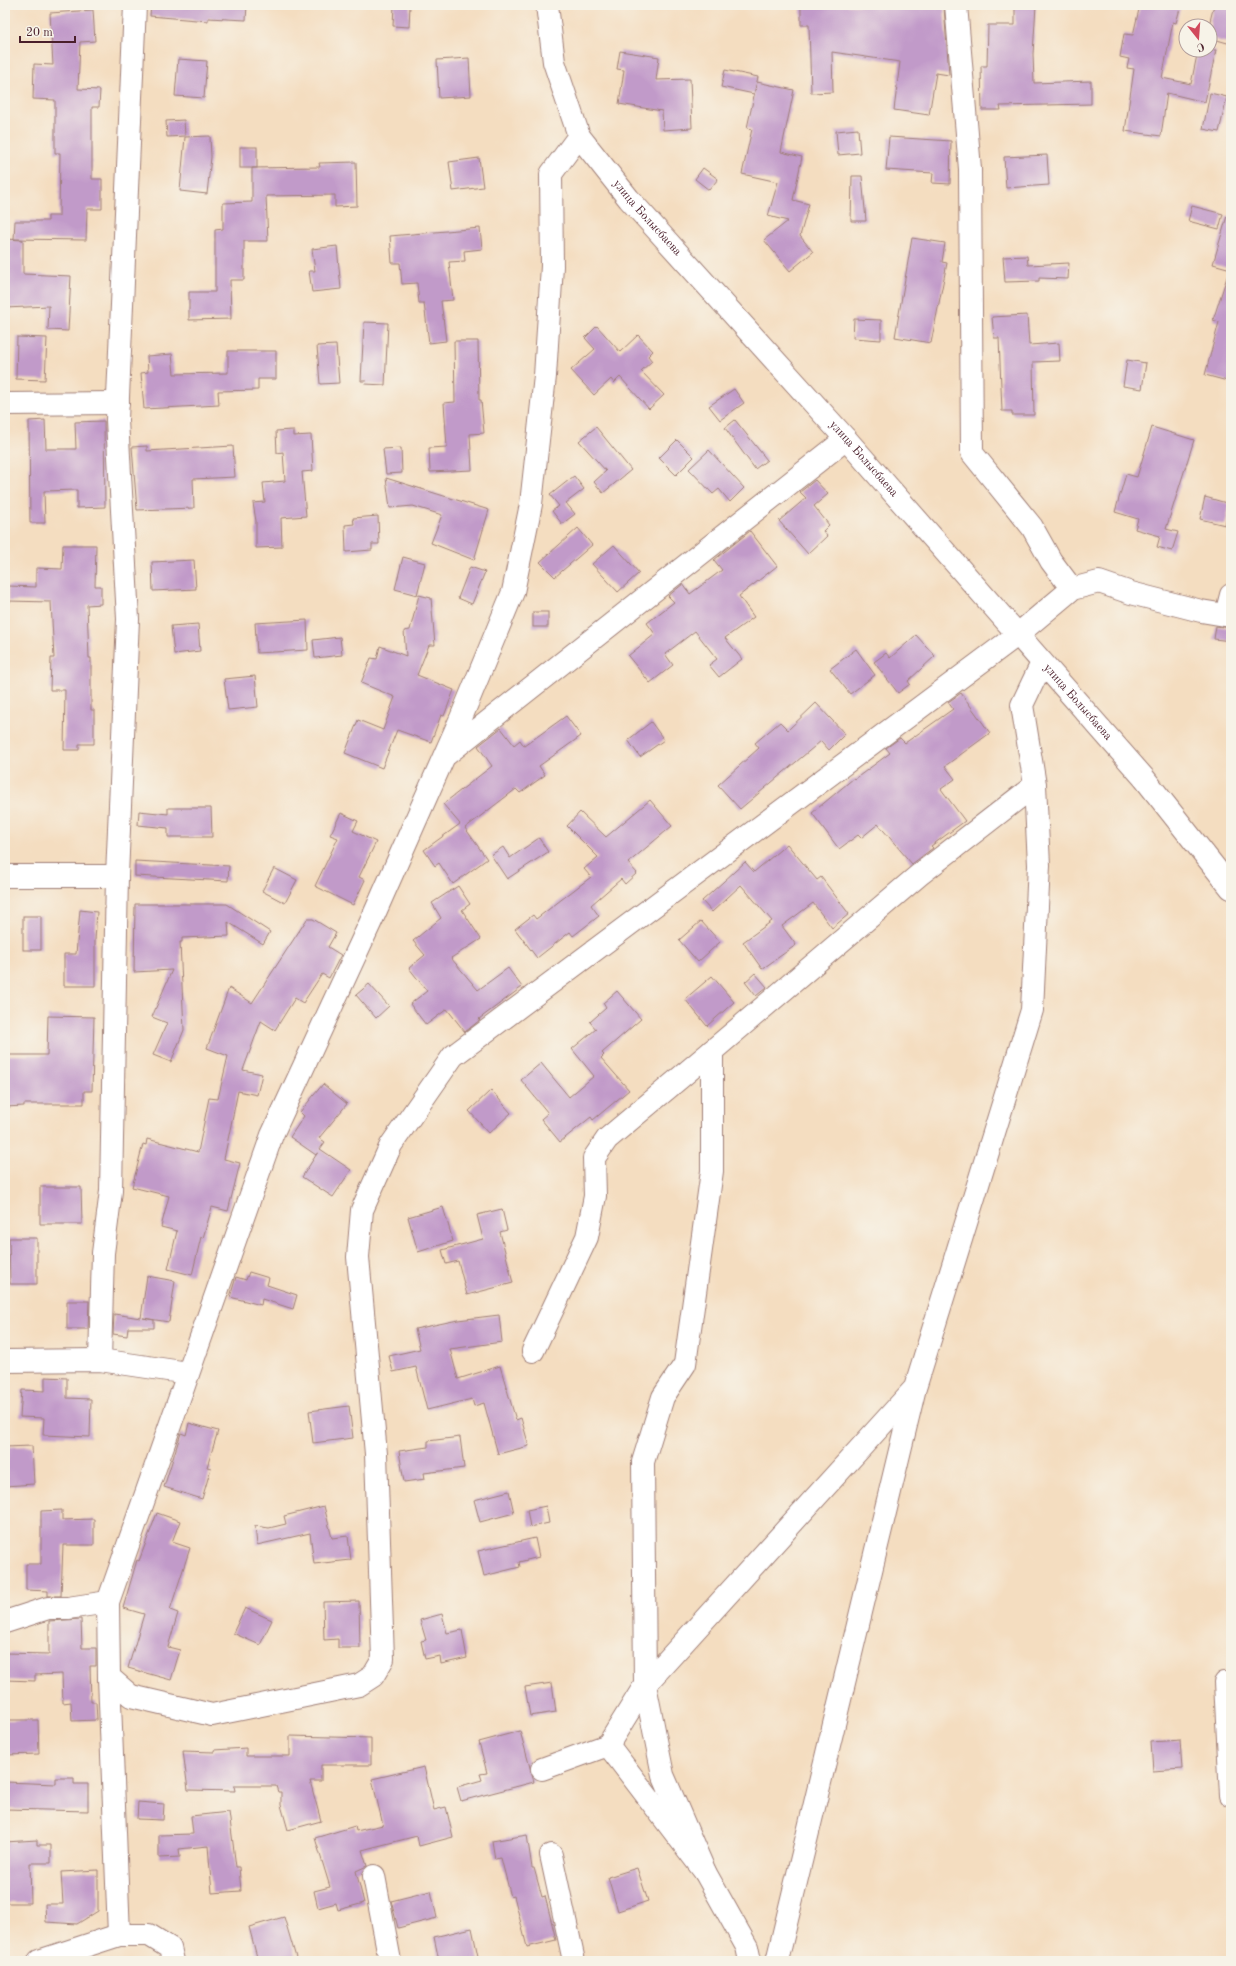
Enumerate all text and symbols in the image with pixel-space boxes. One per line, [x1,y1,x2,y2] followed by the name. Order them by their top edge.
[20,18,75,44] scale bar
[1178,18,1218,58] north arrow
[26,27,53,39] text: 20 m
[1195,40,1206,52] text: С
[610,178,683,258] street label: улица Болысбаева
[827,419,900,499] street label: улица Болысбаева
[1041,662,1114,743] street label: улица Болысбаева

